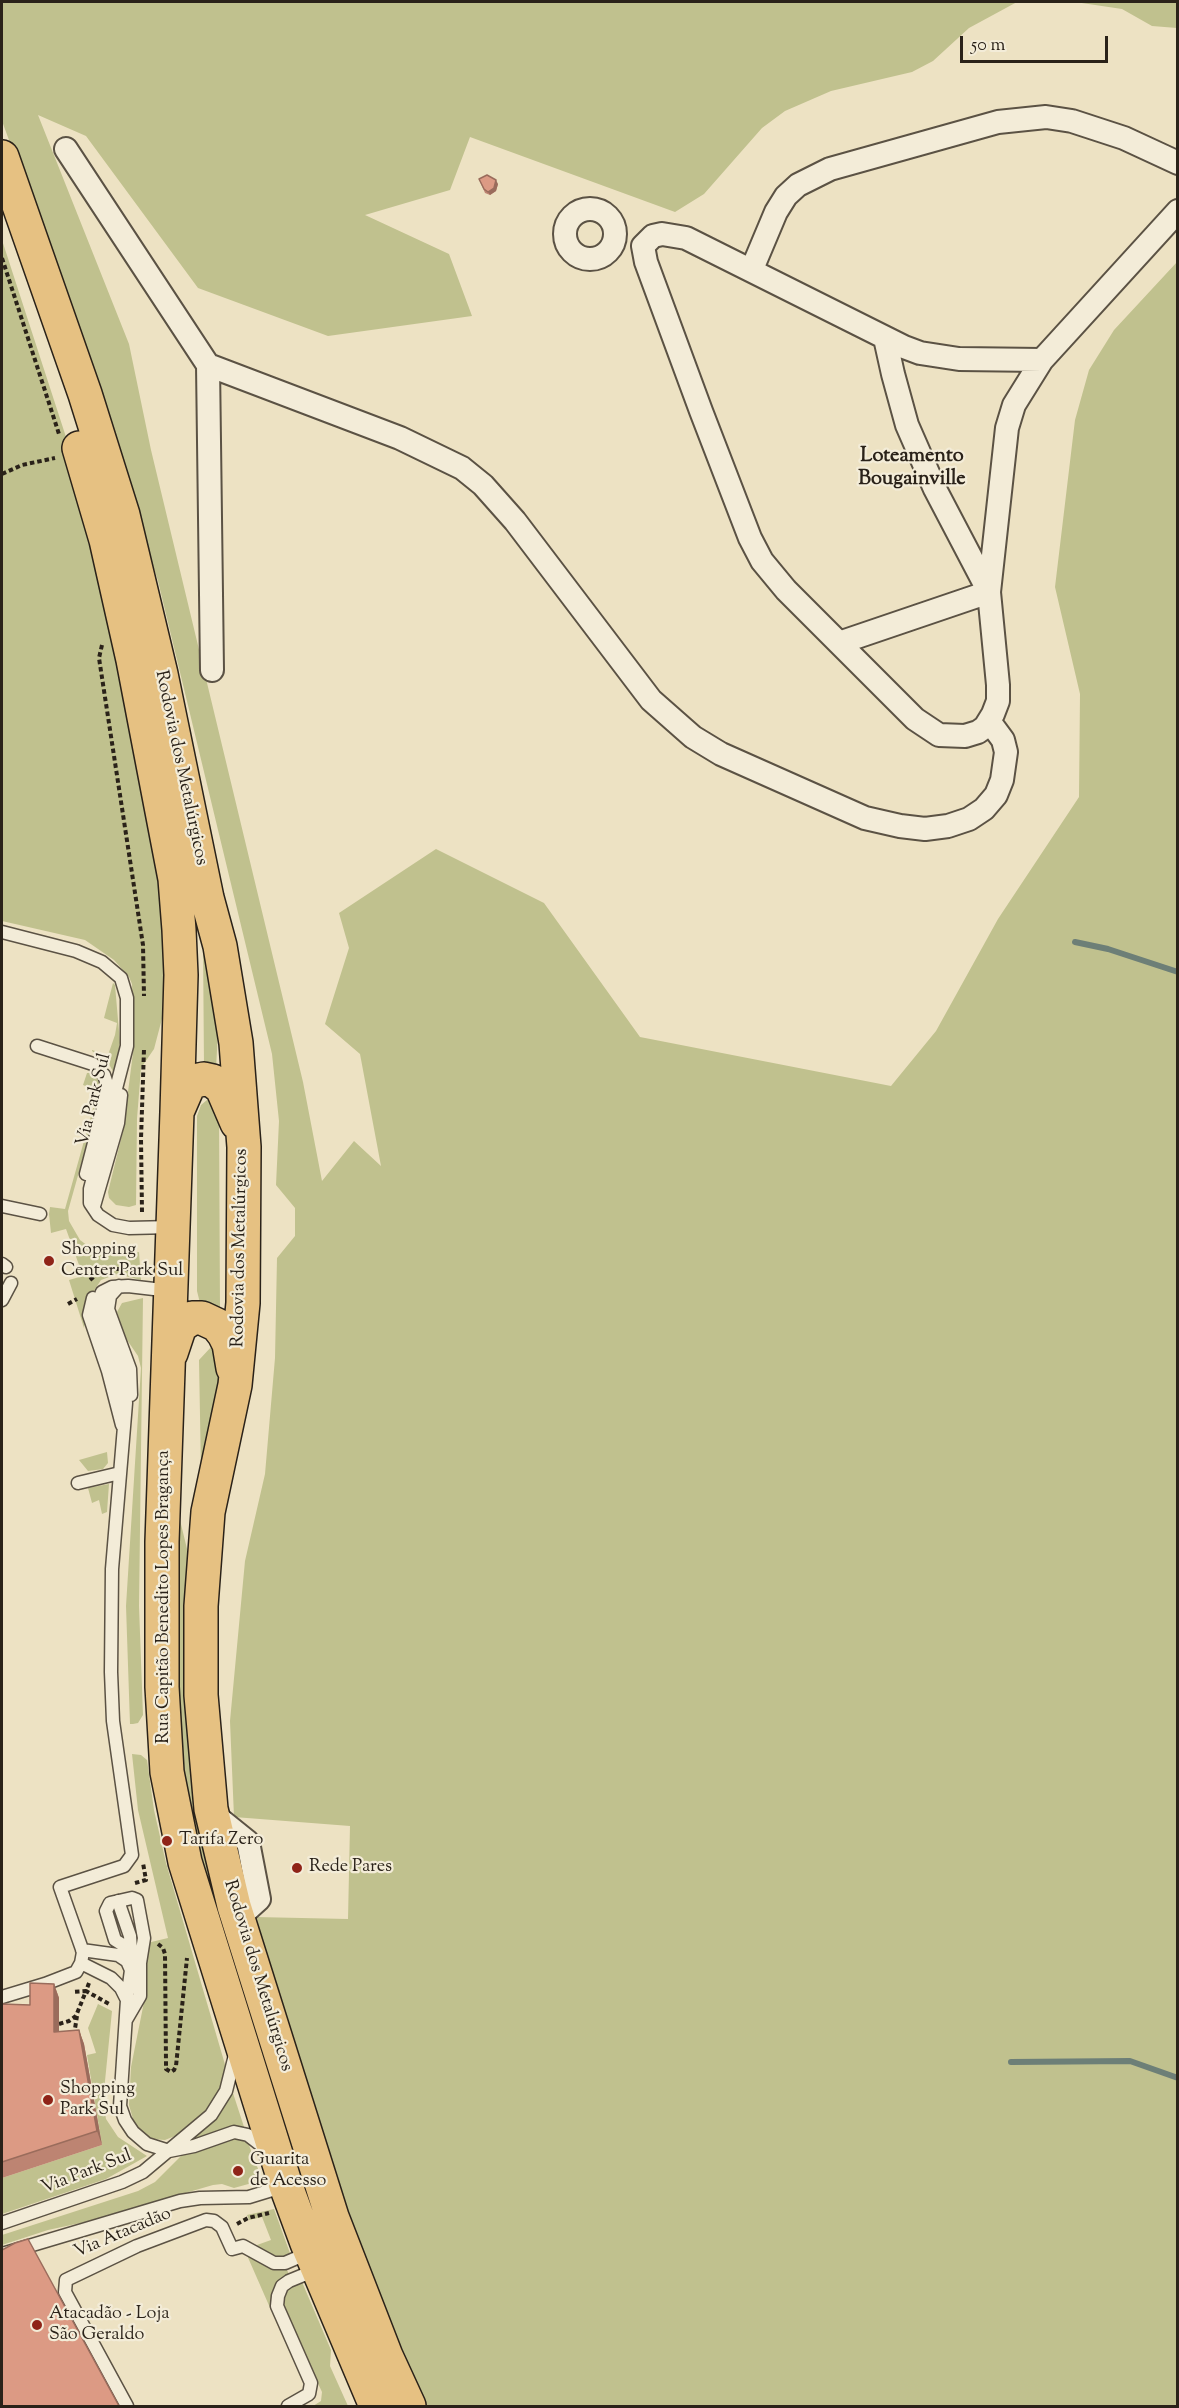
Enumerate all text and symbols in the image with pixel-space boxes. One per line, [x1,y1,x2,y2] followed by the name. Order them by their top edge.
[963,24,1112,62] scale bar
[971,33,1005,59] text: 50 m
[858,446,966,493] district label: Loteamento Bougainville
[149,669,211,867] street label: Rodovia dos Metalúrgicos
[73,1051,117,1149] street label: Via Park Sul
[228,1148,254,1348] street label: Rodovia dos Metalúrgicos
[61,1240,183,1282] place label: Shopping Center Park Sul
[42,1254,56,1268] marker: Shopping Center Park Sul
[154,1450,176,1744] street label: Rua Capitão Benedito Lopes Bragança
[179,1830,263,1852] place label: Tarifa Zero
[160,1834,174,1848] marker: Tarifa Zero
[309,1857,392,1879] place label: Rede Pares
[290,1861,304,1875] marker: Rede Pares
[218,1878,296,2074] street label: Rodovia dos Metalúrgicos
[60,2079,135,2122] place label: Shopping Park Sul
[41,2093,55,2107] marker: Shopping Park Sul
[39,2146,135,2200] street label: Via Park Sul
[250,2150,326,2192] place label: Guarita de Acesso
[231,2164,245,2178] marker: Guarita de Acesso
[71,2204,175,2264] street label: Via Atacadão
[49,2304,170,2346] place label: Atacadão - Loja São Geraldo
[30,2318,44,2332] marker: Atacadão - Loja São Geraldo

